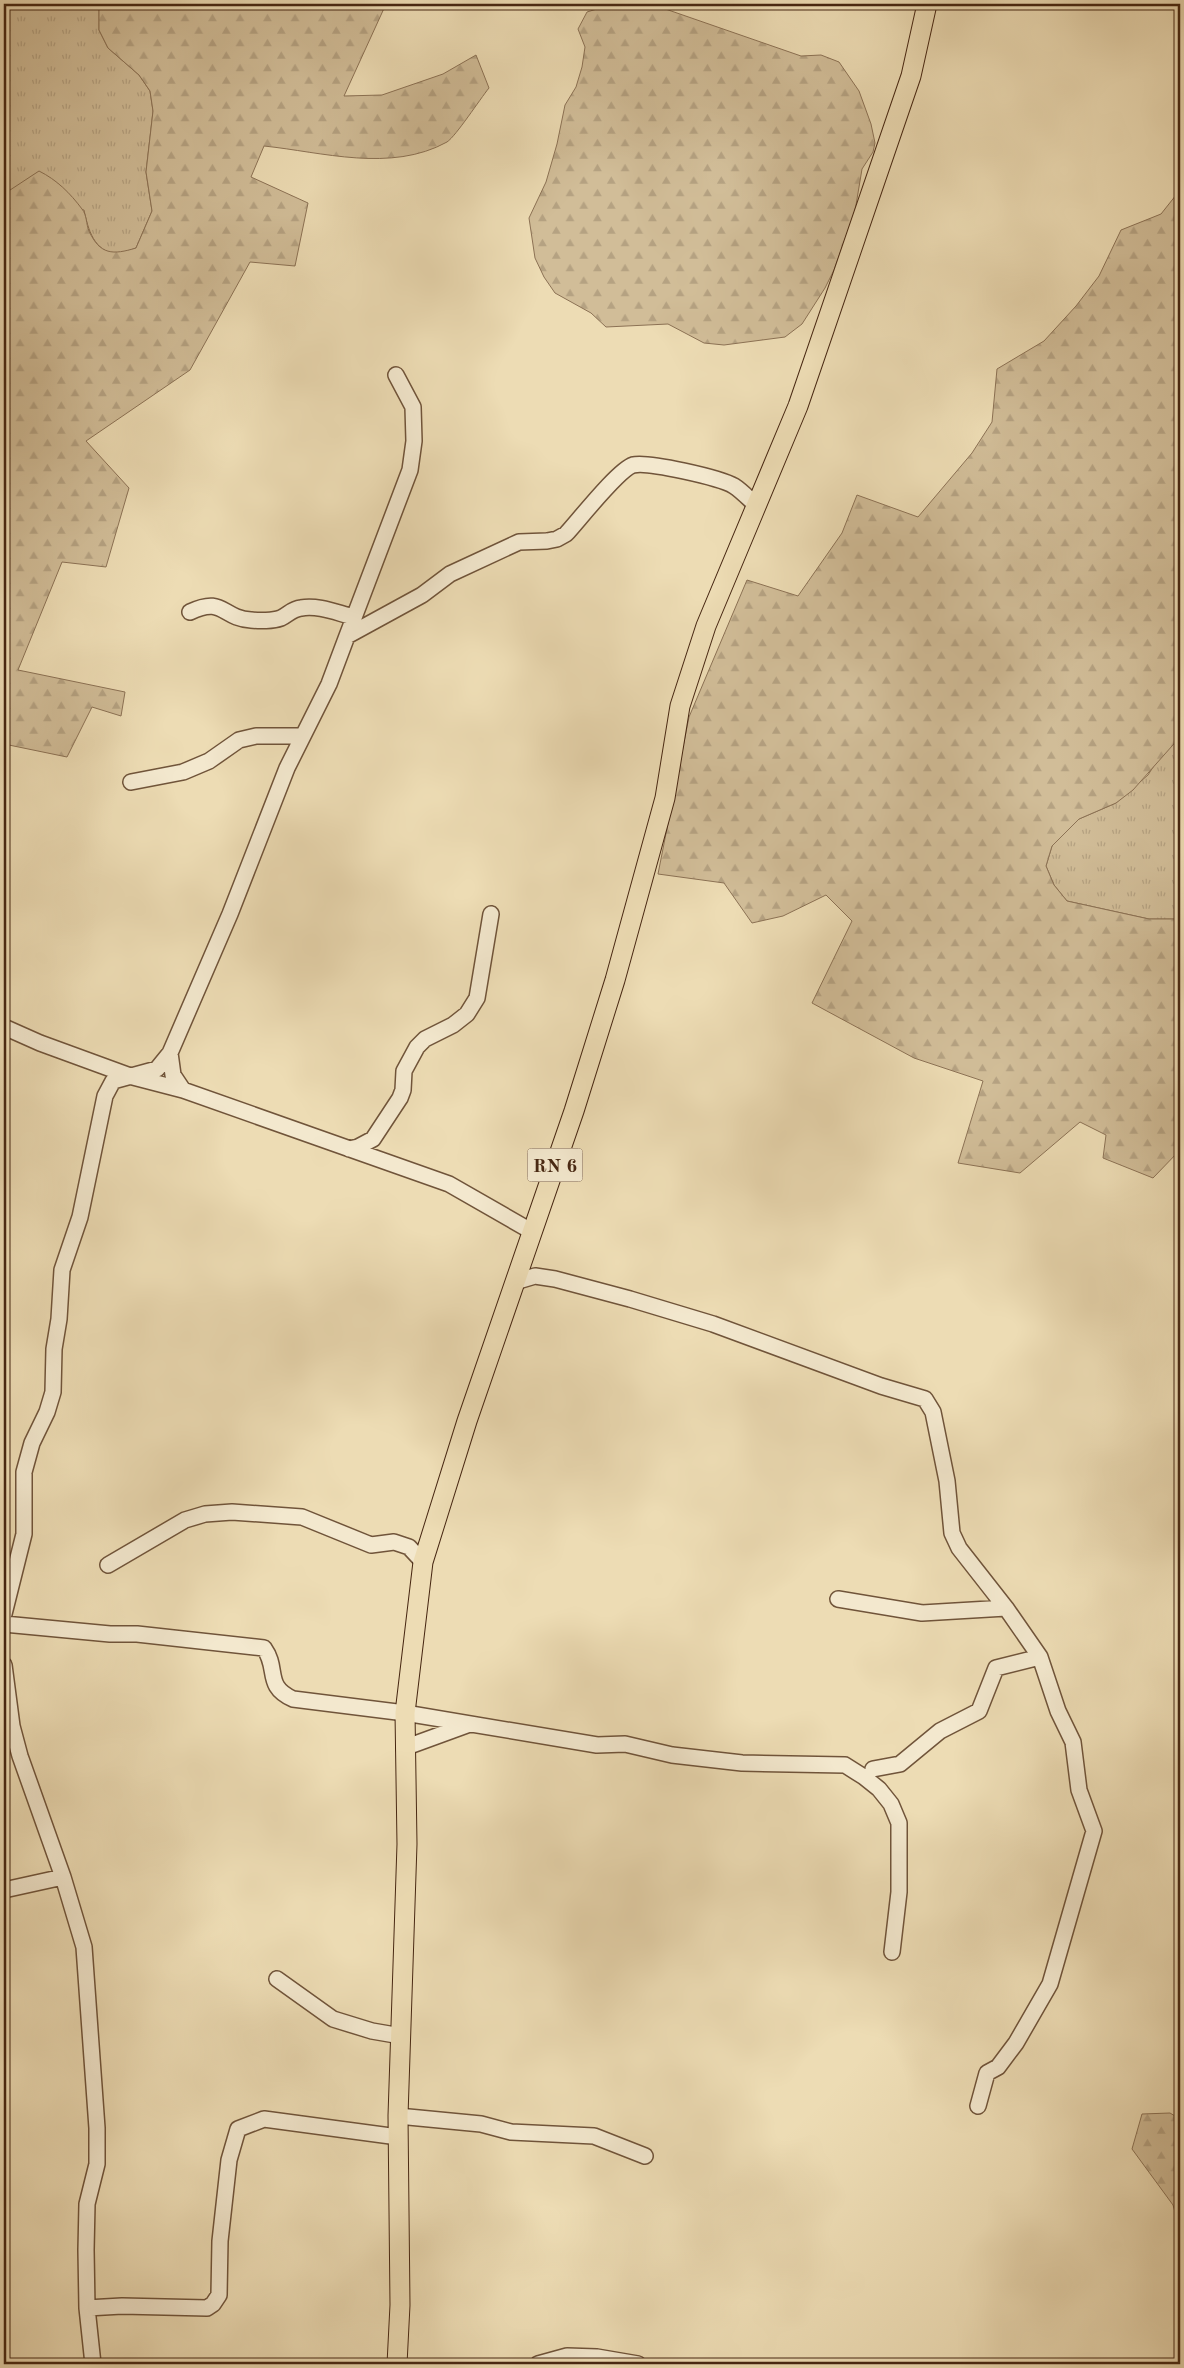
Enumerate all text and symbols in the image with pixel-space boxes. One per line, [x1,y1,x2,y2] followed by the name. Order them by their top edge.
[528,1148,582,1182] road number: RN 6

